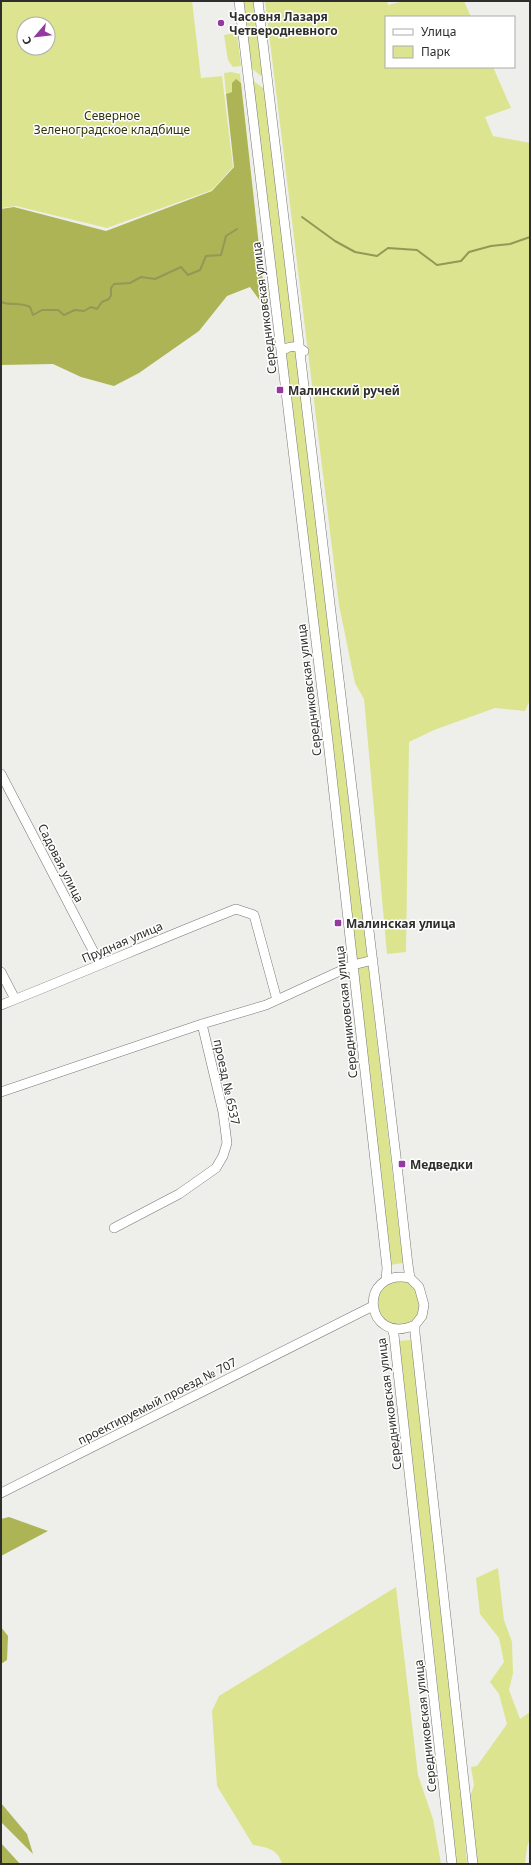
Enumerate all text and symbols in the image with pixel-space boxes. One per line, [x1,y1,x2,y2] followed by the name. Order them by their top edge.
[229,8,338,39] place label: Часовня Лазаря Четверодневного
[16,16,56,56] north arrow
[385,16,515,68] legend
[216,18,226,28] marker: Часовня Лазаря Четверодневного
[421,23,456,40] text: Улица
[18,34,35,48] text: С
[421,43,451,60] text: Парк
[34,107,191,138] park label: Северное Зеленоградское кладбище
[247,241,281,375] street label: Середниковская улица
[288,382,400,399] place label: Малинский ручей
[275,385,285,395] marker: Малинский ручей
[292,623,326,757] street label: Середниковская улица
[34,821,88,905] street label: Садовая улица
[346,915,456,932] place label: Малинская улица
[79,917,165,967] street label: Прудная улица
[333,918,343,928] marker: Малинская улица
[331,945,361,1079] street label: Середниковская улица
[210,1037,244,1127] street label: проезд № 6537
[410,1156,473,1173] place label: Медведки
[397,1159,407,1169] marker: Медведки
[372,1337,406,1471] street label: Середниковская улица
[75,1353,240,1449] street label: проектируемый проезд № 707
[410,1659,440,1793] street label: Середниковская улица

